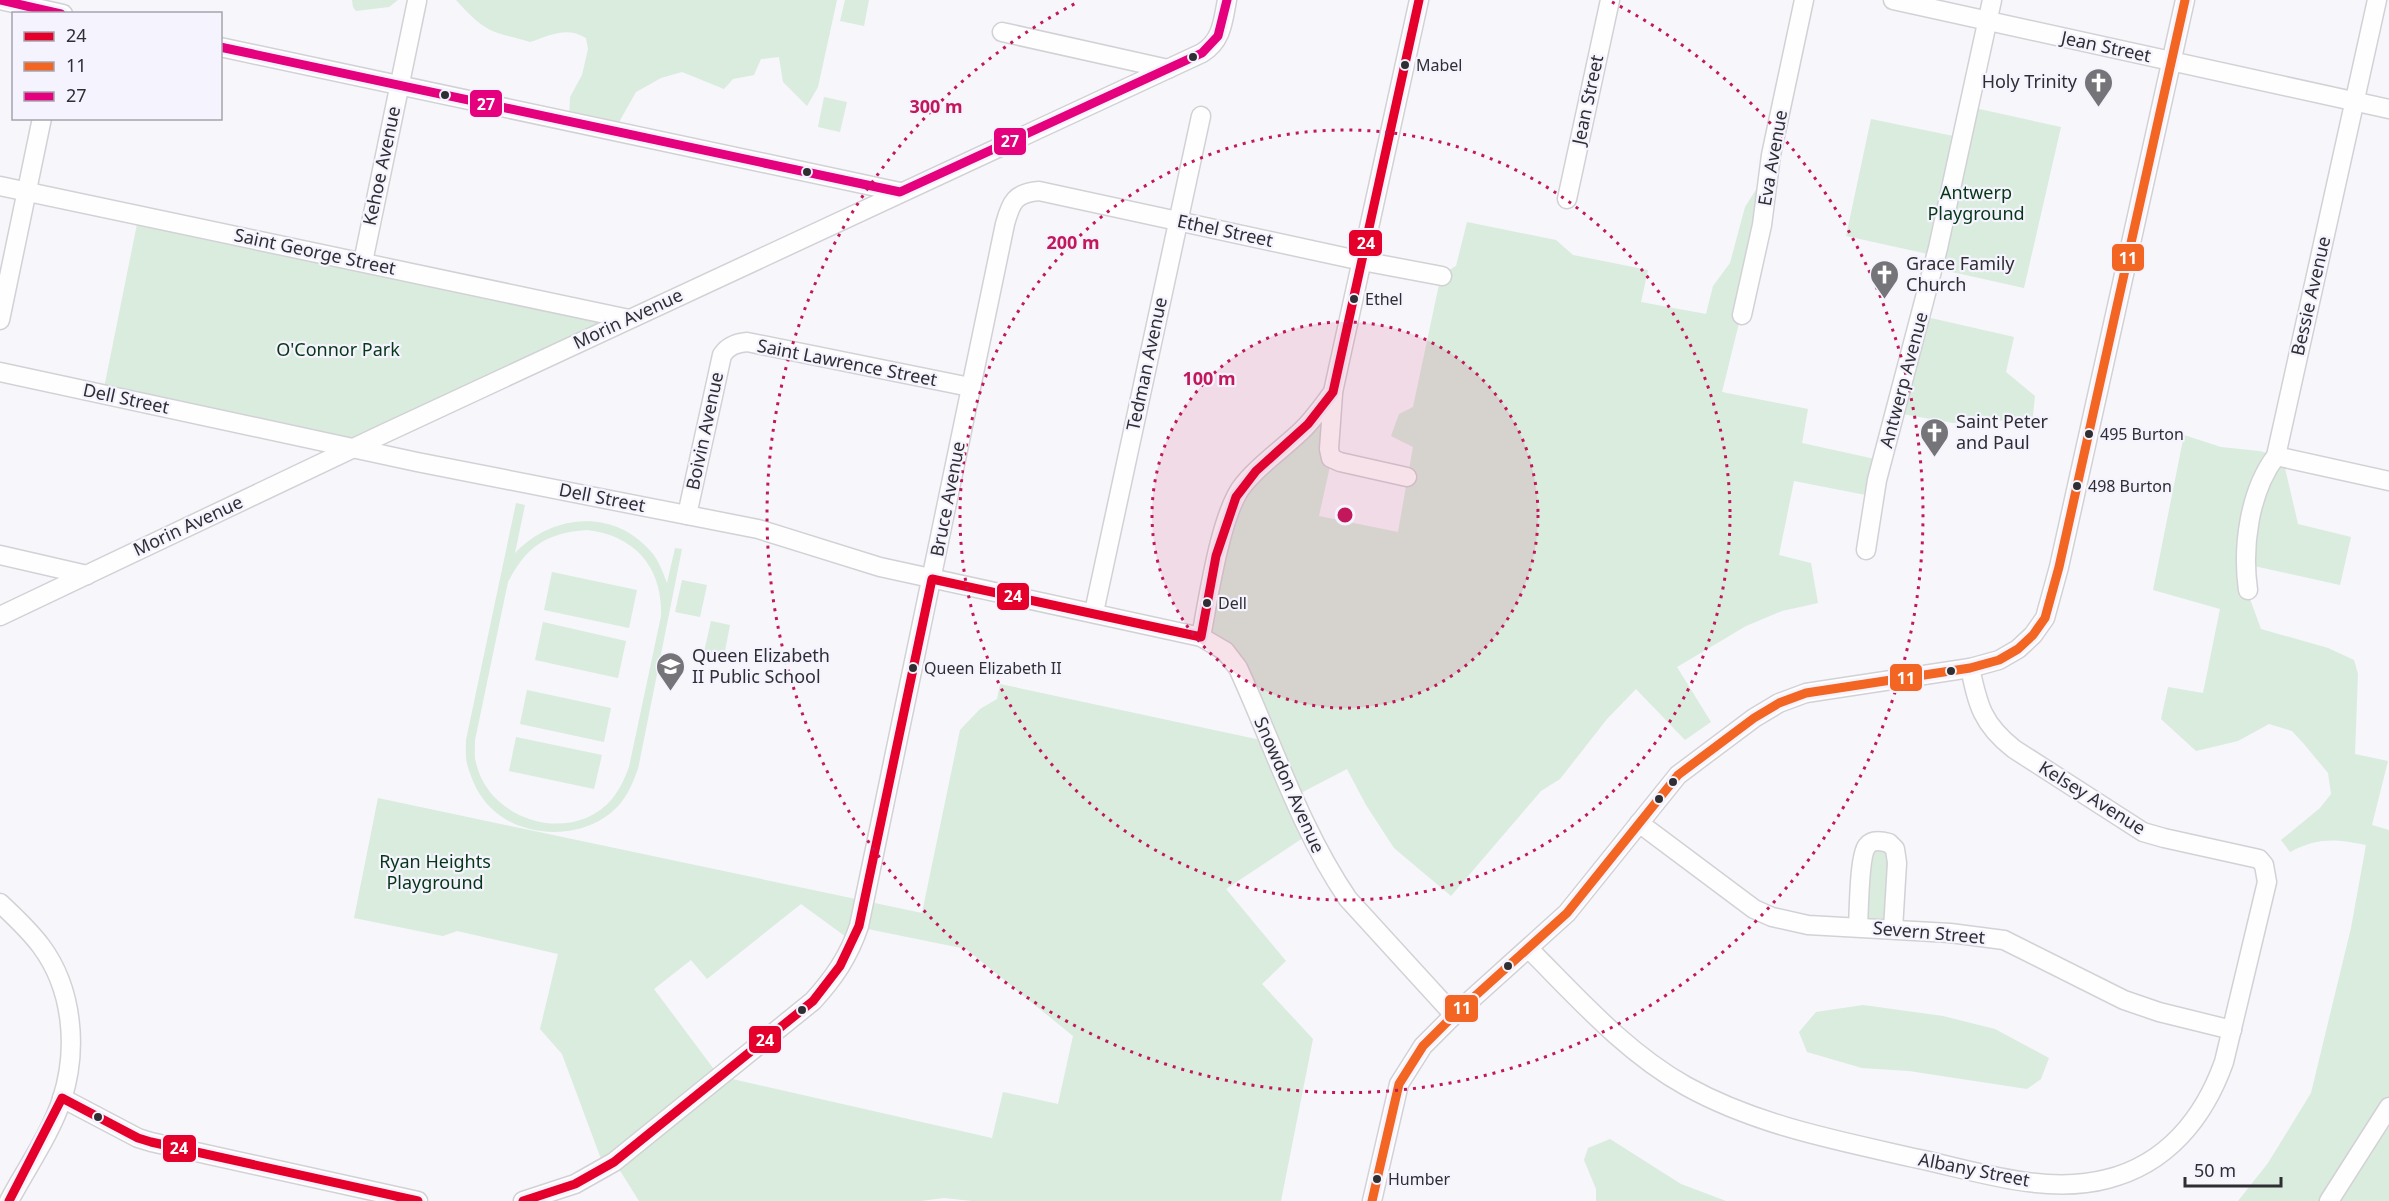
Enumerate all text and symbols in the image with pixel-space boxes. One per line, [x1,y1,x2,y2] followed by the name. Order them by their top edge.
[12,12,222,120] legend
[66,23,87,47] text: 24
[2057,24,2154,67] street label: Jean Street
[1187,51,1199,63] unlabelled marker
[1565,52,1608,149] street label: Jean Street
[66,53,87,77] text: 11
[1416,54,1462,76] place label: Mabel
[1399,59,1411,71] marker: Mabel
[2082,66,2114,108] church icon: Holy Trinity
[1982,69,2078,93] place label: Holy Trinity
[66,83,87,107] text: 27
[439,89,451,101] unlabelled marker
[469,89,503,118] line badge: 27
[477,93,495,115] text: 27
[909,94,963,118] text: 300 m
[357,104,405,228] street label: Kehoe Avenue
[1752,108,1792,208] street label: Eva Avenue
[993,127,1027,156] line badge: 27
[1001,130,1019,152] text: 27
[801,166,813,178] unlabelled marker
[1927,180,2025,225] park label: Antwerp Playground
[1175,208,1276,252] street label: Ethel Street
[232,222,399,280] street label: Saint George Street
[1348,229,1383,257] line badge: 24
[1046,230,1100,254] text: 200 m
[1357,232,1375,254] text: 24
[2285,234,2335,358] street label: Bessie Avenue
[2111,243,2145,272] line badge: 11
[2119,247,2137,269] text: 11
[1906,251,2015,296] place label: Grace Family Church
[1869,258,1901,300] church icon: Grace Family Church
[569,282,686,354] street label: Morin Avenue
[1365,288,1403,310] place label: Ethel
[1348,293,1360,305] marker: Ethel
[1120,295,1172,433] street label: Tedman Avenue
[1873,309,1933,450] street label: Antwerp Avenue
[755,333,940,391] street label: Saint Lawrence Street
[276,337,400,361] park label: O'Connor Park
[1182,366,1236,390] text: 100 m
[680,370,728,492] street label: Boivin Avenue
[81,377,172,419] street label: Dell Street
[1956,409,2049,454] place label: Saint Peter and Paul
[1919,416,1951,458] church icon: Saint Peter and Paul
[2100,423,2184,445] place label: 495 Burton
[2083,428,2095,440] marker: 495 Burton
[924,439,970,558] street label: Bruce Avenue
[2088,475,2172,497] place label: 498 Burton
[557,477,648,517] street label: Dell Street
[2071,480,2083,492] marker: 498 Burton
[129,489,246,561] street label: Morin Avenue
[1335,505,1355,525] centre of rings
[996,582,1030,611] line badge: 24
[1004,585,1022,607] text: 24
[1218,592,1247,614] place label: Dell
[1201,597,1213,609] marker: Dell
[692,643,830,688] place label: Queen Elizabeth II Public School
[655,650,687,692] school or university icon: Queen Elizabeth II Public School
[924,657,1062,679] place label: Queen Elizabeth II
[907,662,919,674] marker: Queen Elizabeth II
[1889,663,1923,692] line badge: 11
[1945,665,1957,677] unlabelled marker
[1897,667,1915,689] text: 11
[1249,713,1331,856] street label: Snowdon Avenue
[2035,755,2150,840] street label: Kelsey Avenue
[1667,776,1679,788] unlabelled marker
[1653,793,1665,805] unlabelled marker
[379,849,491,894] park label: Ryan Heights Playground
[1872,915,1987,949] street label: Severn Street
[1502,960,1514,972] unlabelled marker
[1444,994,1479,1023] line badge: 11
[1453,997,1471,1019] text: 11
[796,1004,808,1016] unlabelled marker
[748,1025,782,1054] line badge: 24
[756,1029,774,1051] text: 24
[92,1111,104,1123] unlabelled marker
[162,1134,197,1163] line badge: 24
[170,1137,188,1159] text: 24
[1917,1146,2032,1192] street label: Albany Street
[2185,1150,2281,1188] scale bar
[2194,1158,2236,1182] text: 50 m
[1388,1168,1451,1190] place label: Humber
[1371,1173,1383,1185] marker: Humber

